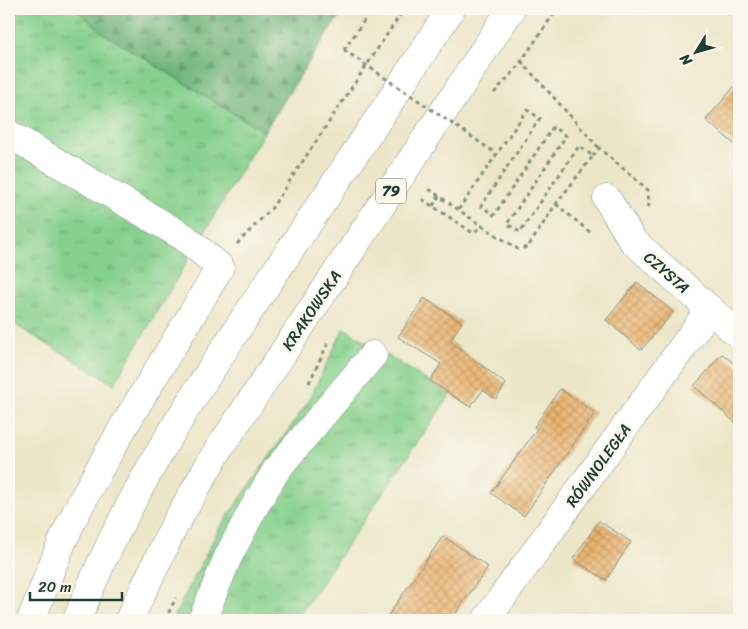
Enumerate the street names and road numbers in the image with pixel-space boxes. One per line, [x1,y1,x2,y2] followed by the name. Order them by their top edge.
[376,178,406,204] road number: 79
[637,244,697,301] street label: CZYSTA
[274,264,349,357] street label: KRAKOWSKA
[558,417,639,514] street label: RÓWNOLEGŁA

